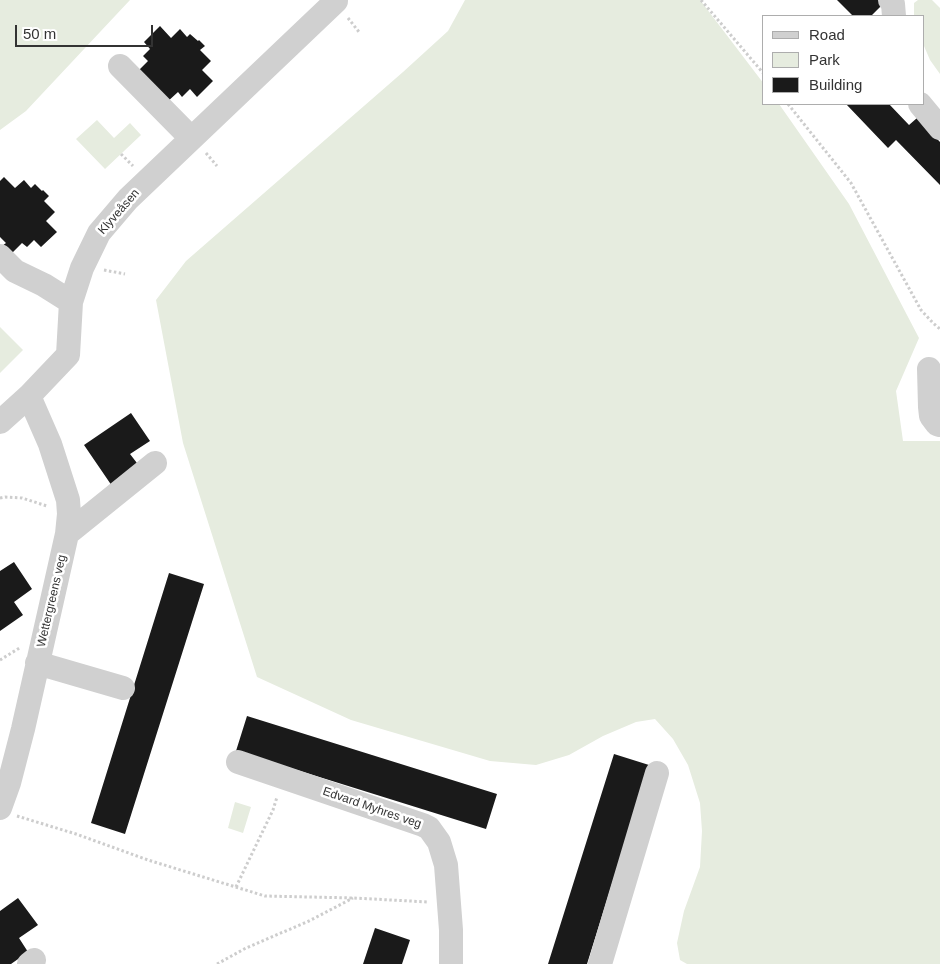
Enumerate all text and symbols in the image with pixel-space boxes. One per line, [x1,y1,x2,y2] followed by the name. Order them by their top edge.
[18,15,155,47] scale bar
[762,15,925,105] legend
[23,25,56,42] text: 50 m
[809,26,845,43] text: Road
[809,51,840,68] text: Park
[809,76,862,93] text: Building
[95,186,143,238] street label: Klyveåsen
[34,553,70,649] street label: Wettergreens veg
[321,784,423,832] street label: Edvard Myhres veg

